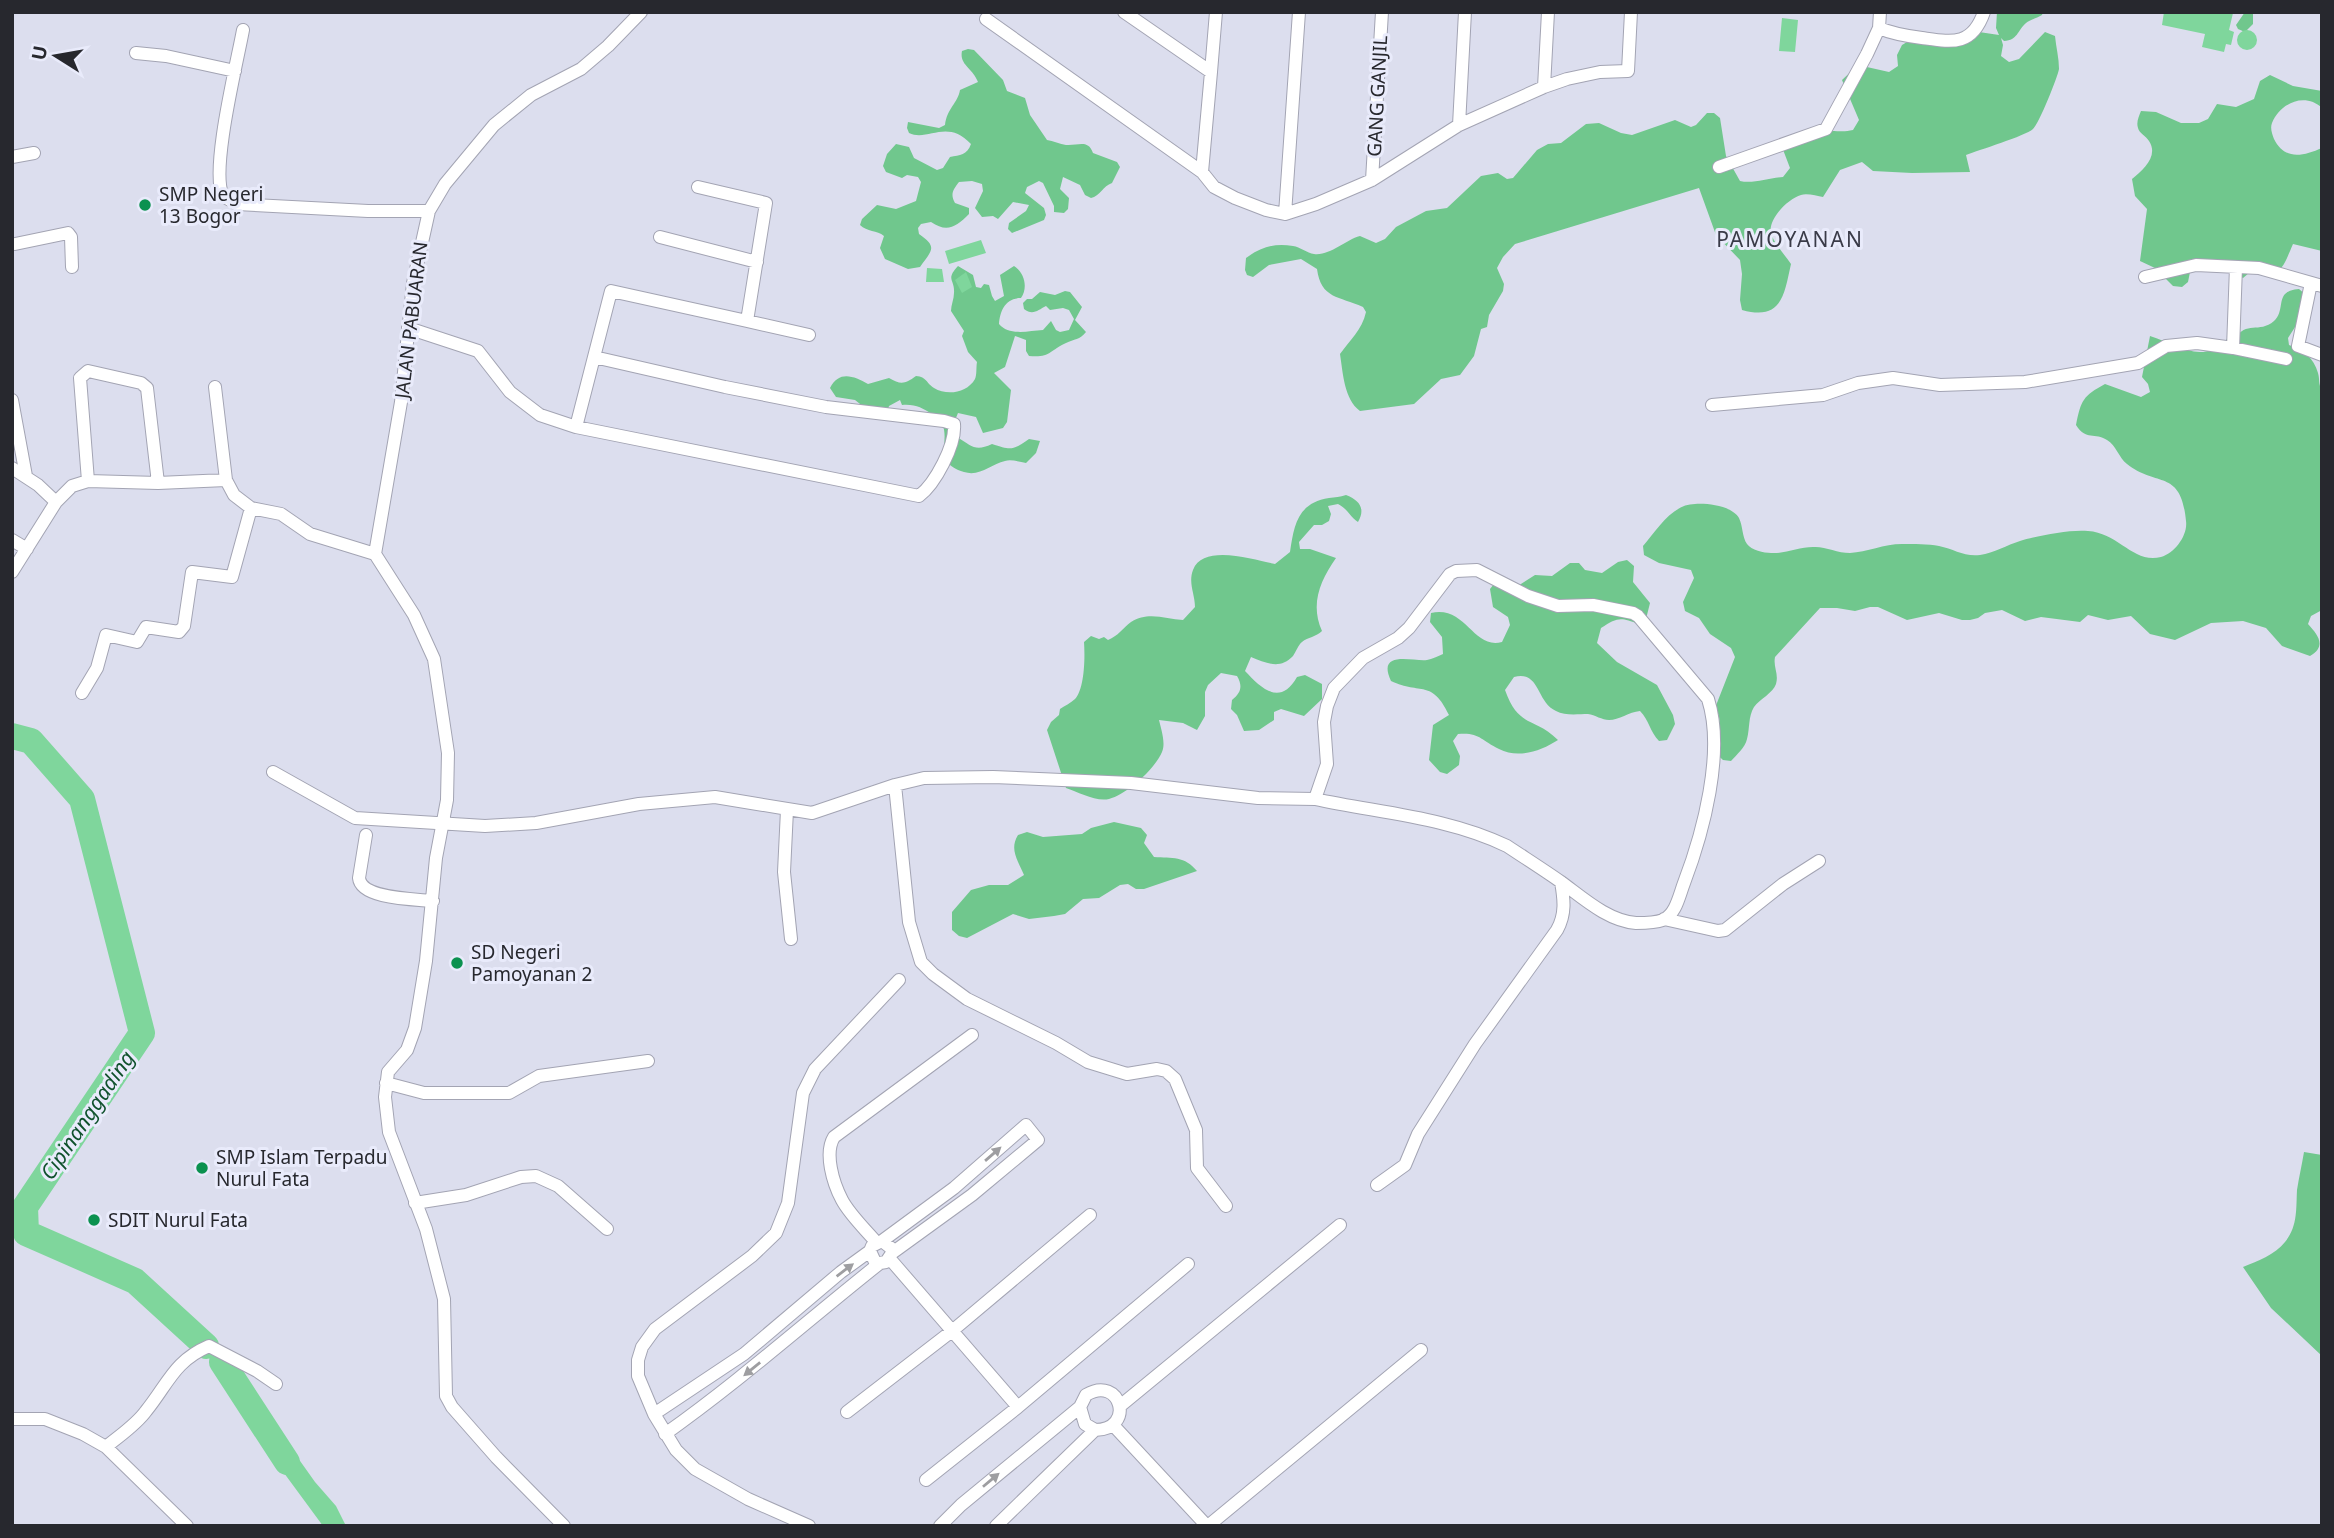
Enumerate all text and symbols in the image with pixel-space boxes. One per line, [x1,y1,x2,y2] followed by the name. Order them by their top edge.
[21,21,91,91] north arrow
[1361,35,1393,157] street label: GANG GANJIL
[25,43,53,62] text: U
[159,181,263,229] place label: SMP Negeri 13 Bogor
[137,197,153,213] marker: SMP Negeri 13 Bogor
[1716,225,1864,253] district label: PAMOYANAN
[388,240,434,402] street label: JALAN PABUARAN
[471,939,592,987] place label: SD Negeri Pamoyanan 2
[449,955,465,971] marker: SD Negeri Pamoyanan 2
[34,1045,140,1185] water label: Cipinanggading
[216,1144,387,1192] place label: SMP Islam Terpadu Nurul Fata
[985,1147,1002,1162] one-way arrow
[194,1160,210,1176] marker: SMP Islam Terpadu Nurul Fata
[108,1207,248,1233] place label: SDIT Nurul Fata
[86,1212,102,1228] marker: SDIT Nurul Fata
[836,1263,854,1277] one-way arrow
[743,1361,760,1376] one-way arrow
[983,1473,1000,1488] one-way arrow

